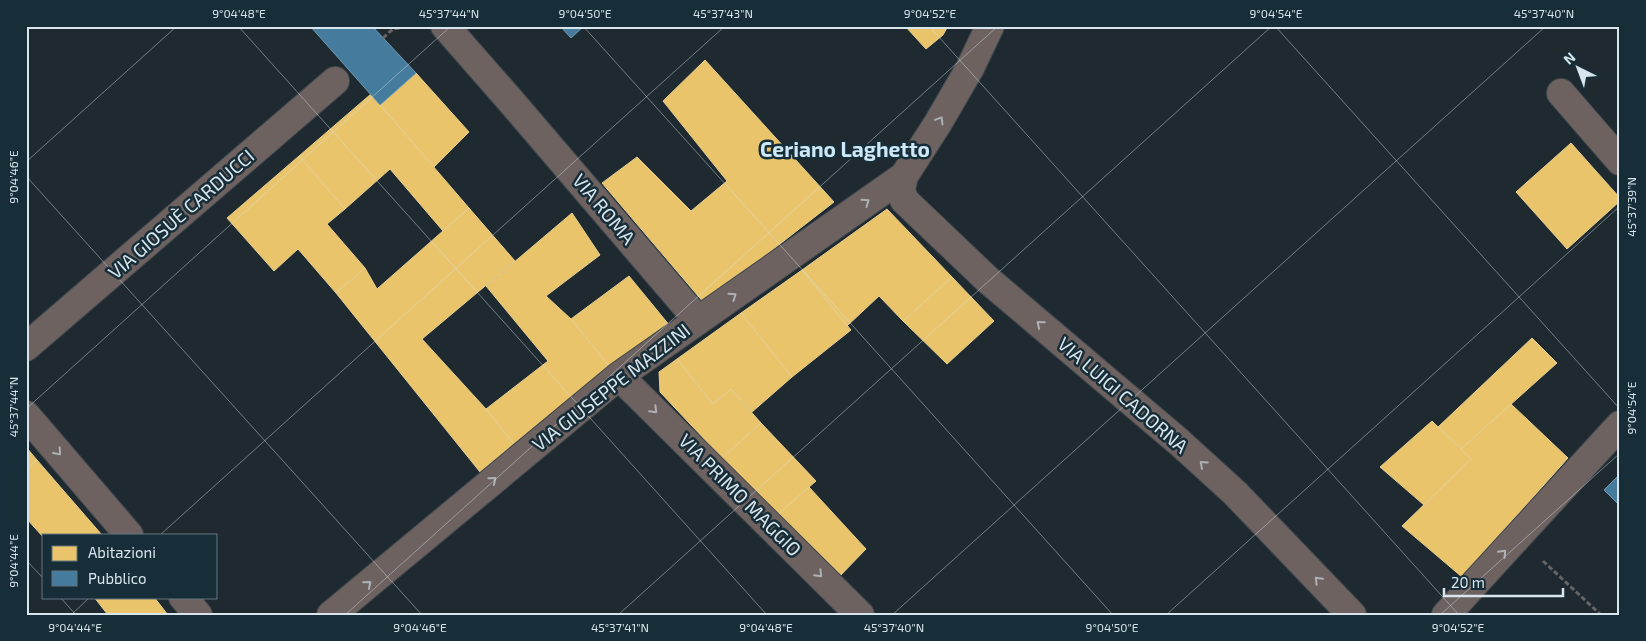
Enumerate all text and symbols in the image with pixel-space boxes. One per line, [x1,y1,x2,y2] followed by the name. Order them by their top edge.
[212,6,266,20] text: 9°04'48"E
[419,6,479,20] text: 45°37'44"N
[559,6,612,20] text: 9°04'50"E
[693,6,753,20] text: 45°37'43"N
[904,6,956,20] text: 9°04'52"E
[1249,6,1303,20] text: 9°04'54"E
[1514,6,1574,20] text: 45°37'40"N
[1554,42,1604,92] north arrow
[1560,48,1578,68] text: N
[933,117,943,126] one-way arrow
[760,136,930,161] district label: Ceriano Laghetto
[103,144,258,283] street label: VIA GIOSUÈ CARDUCCI
[6,150,20,204] text: 9°04'46"E
[568,169,641,249] street label: VIA ROMA
[1624,177,1638,237] text: 45°37'39"N
[860,199,870,208] one-way arrow
[727,293,737,302] one-way arrow
[527,318,694,455] street label: VIA GIUSEPPE MAZZINI
[1037,321,1046,330] one-way arrow
[1053,332,1193,458] street label: VIA LUIGI CADORNA
[6,377,20,437] text: 45°37'44"N
[1624,381,1638,435] text: 9°04'54"E
[648,404,657,413] one-way arrow
[674,429,806,561] street label: VIA PRIMO MAGGIO
[52,446,61,455] one-way arrow
[1200,461,1209,470] one-way arrow
[488,477,497,486] one-way arrow
[6,534,20,588] text: 9°04'44"E
[42,534,218,598] legend
[88,543,156,561] text: Abitazioni
[1497,550,1506,559] one-way arrow
[1444,566,1562,598] scale bar
[813,568,822,577] one-way arrow
[88,569,146,587] text: Pubblico
[1451,573,1485,591] text: 20 m
[1315,576,1324,585] one-way arrow
[362,581,371,589] one-way arrow
[48,620,102,634] text: 9°04'44"E
[393,620,447,634] text: 9°04'46"E
[591,620,649,634] text: 45°37'41"N
[739,620,793,634] text: 9°04'48"E
[864,620,924,634] text: 45°37'40"N
[1086,620,1139,634] text: 9°04'50"E
[1432,620,1484,634] text: 9°04'52"E

